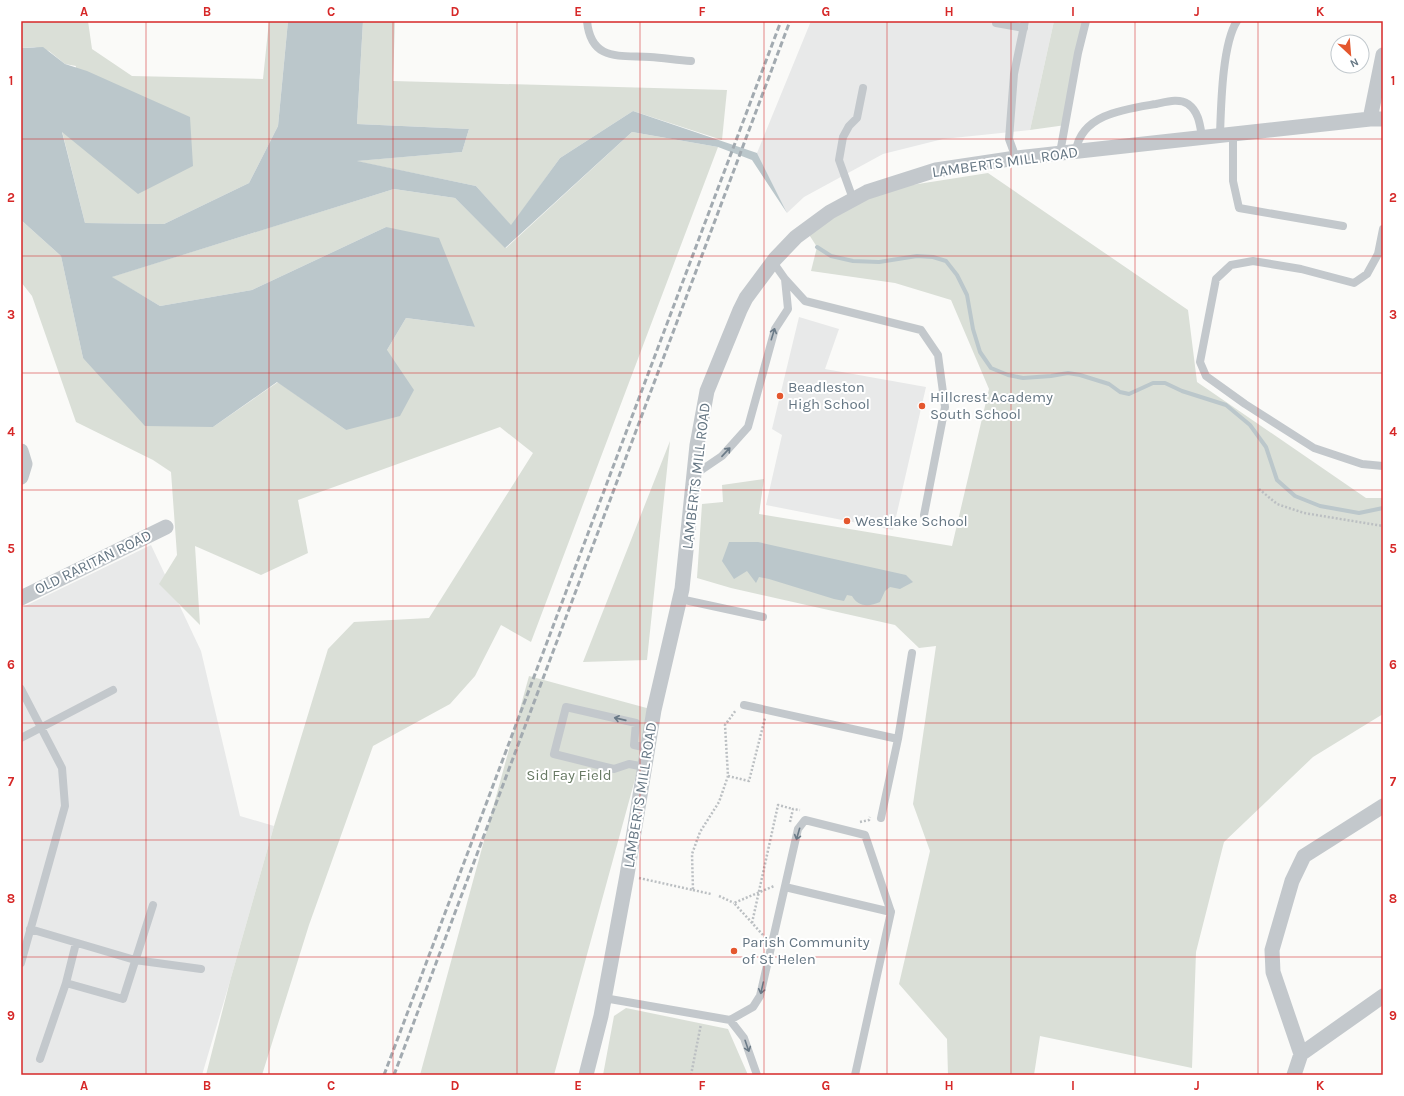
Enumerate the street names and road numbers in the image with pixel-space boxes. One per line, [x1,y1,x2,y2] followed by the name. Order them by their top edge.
[931,143,1079,181] street label: LAMBERTS MILL ROAD
[678,402,714,550] street label: LAMBERTS MILL ROAD
[31,526,155,598] street label: OLD RARITAN ROAD
[620,721,660,869] street label: LAMBERTS MILL ROAD

